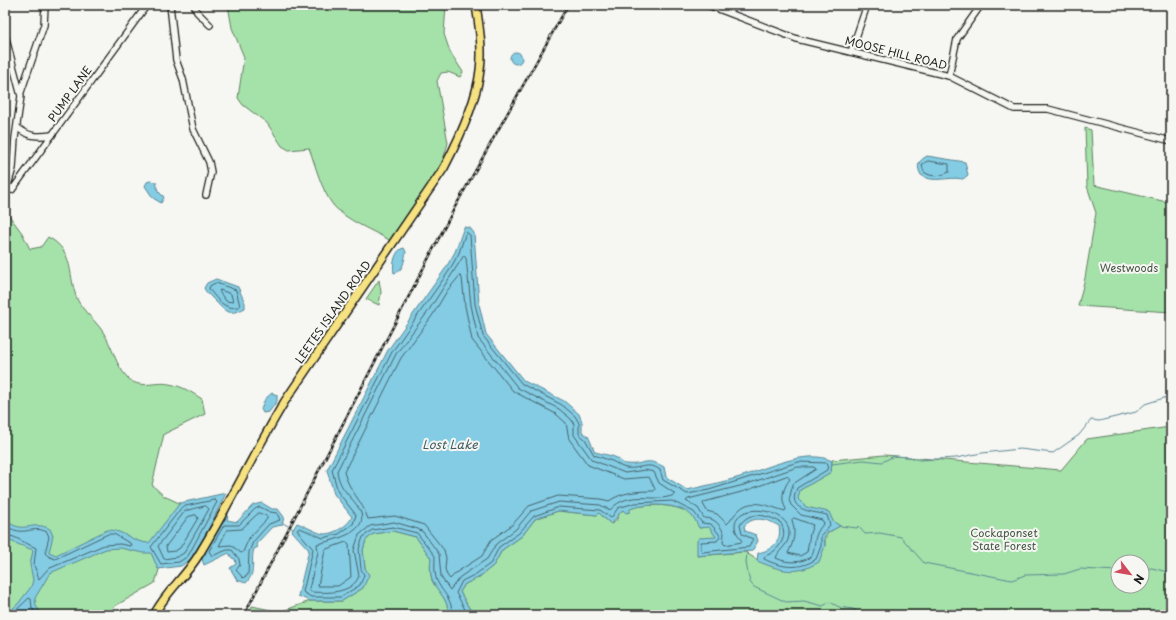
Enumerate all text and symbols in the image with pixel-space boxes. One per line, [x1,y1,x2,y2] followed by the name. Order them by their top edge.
[843,32,949,73] street label: MOOSE HILL ROAD
[43,62,96,125] street label: PUMP LANE
[291,257,375,367] street label: LEETES ISLAND ROAD
[1100,259,1158,276] park label: Westwoods
[422,435,478,453] water label: Lost Lake
[970,524,1038,554] park label: Cockaponset State Forest
[1110,554,1150,594] north arrow
[1129,571,1149,588] text: N

